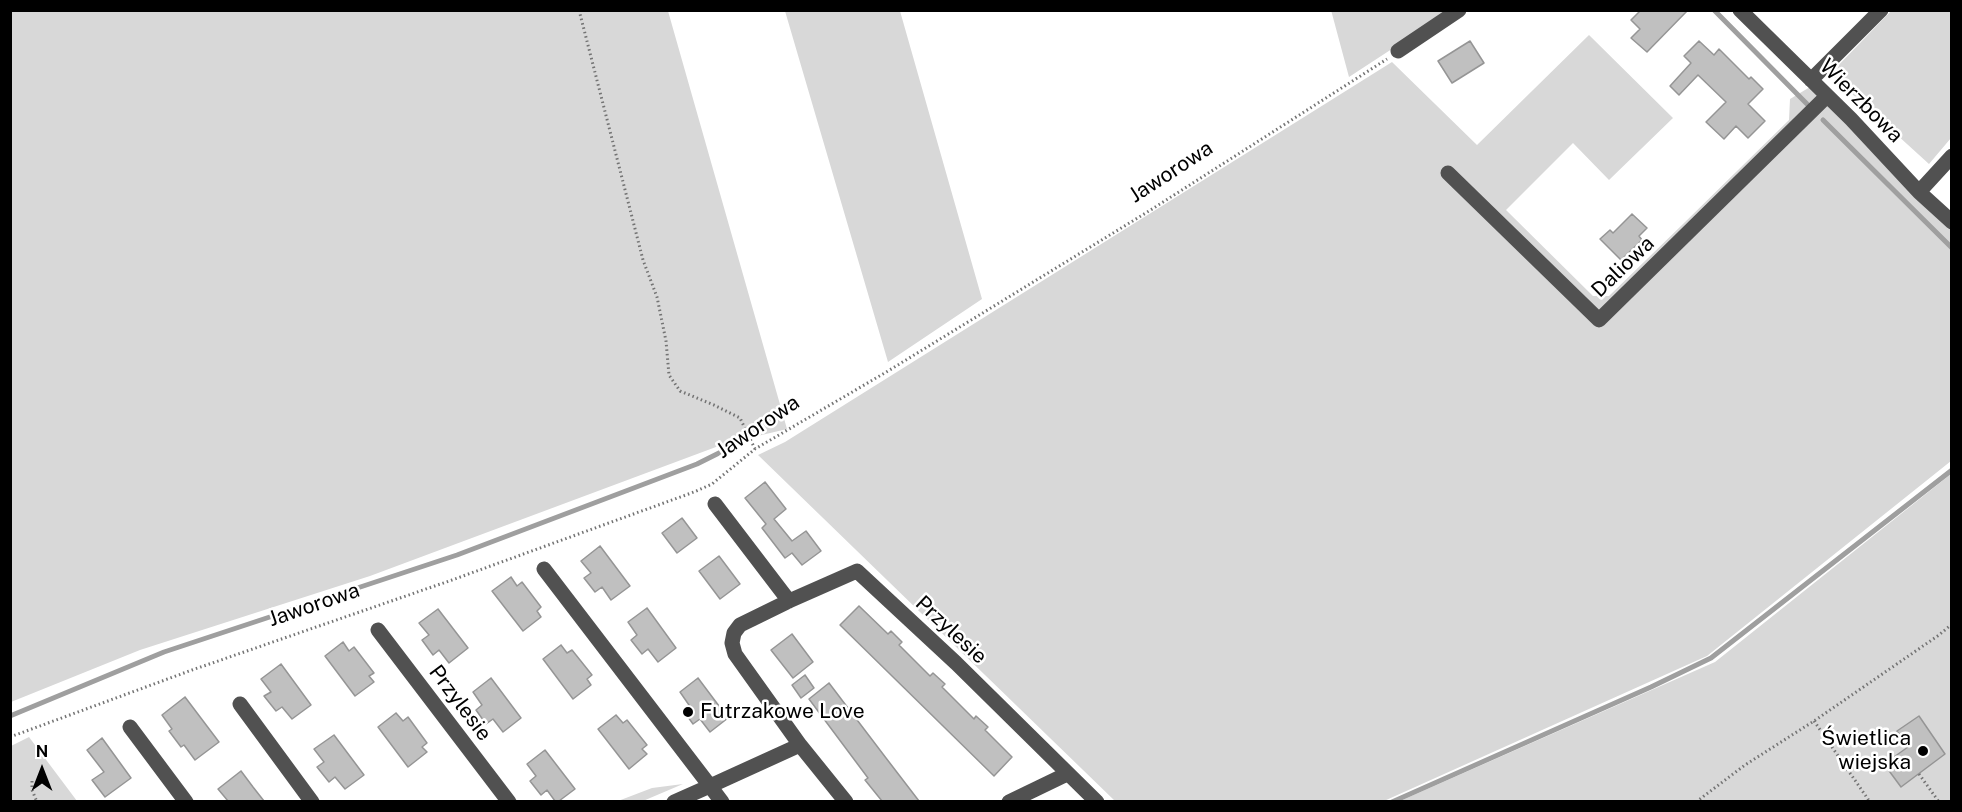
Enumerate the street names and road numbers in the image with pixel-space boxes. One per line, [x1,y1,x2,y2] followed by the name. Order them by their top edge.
[1814,54,1908,148] street label: Wierzbowa
[1124,136,1218,208] street label: Jaworowa
[1587,231,1659,303] street label: Daliowa
[712,390,804,464] street label: Jaworowa
[265,578,363,632] street label: Jaworowa
[910,591,992,669] street label: Przylesie
[423,660,497,746] street label: Przylesie

